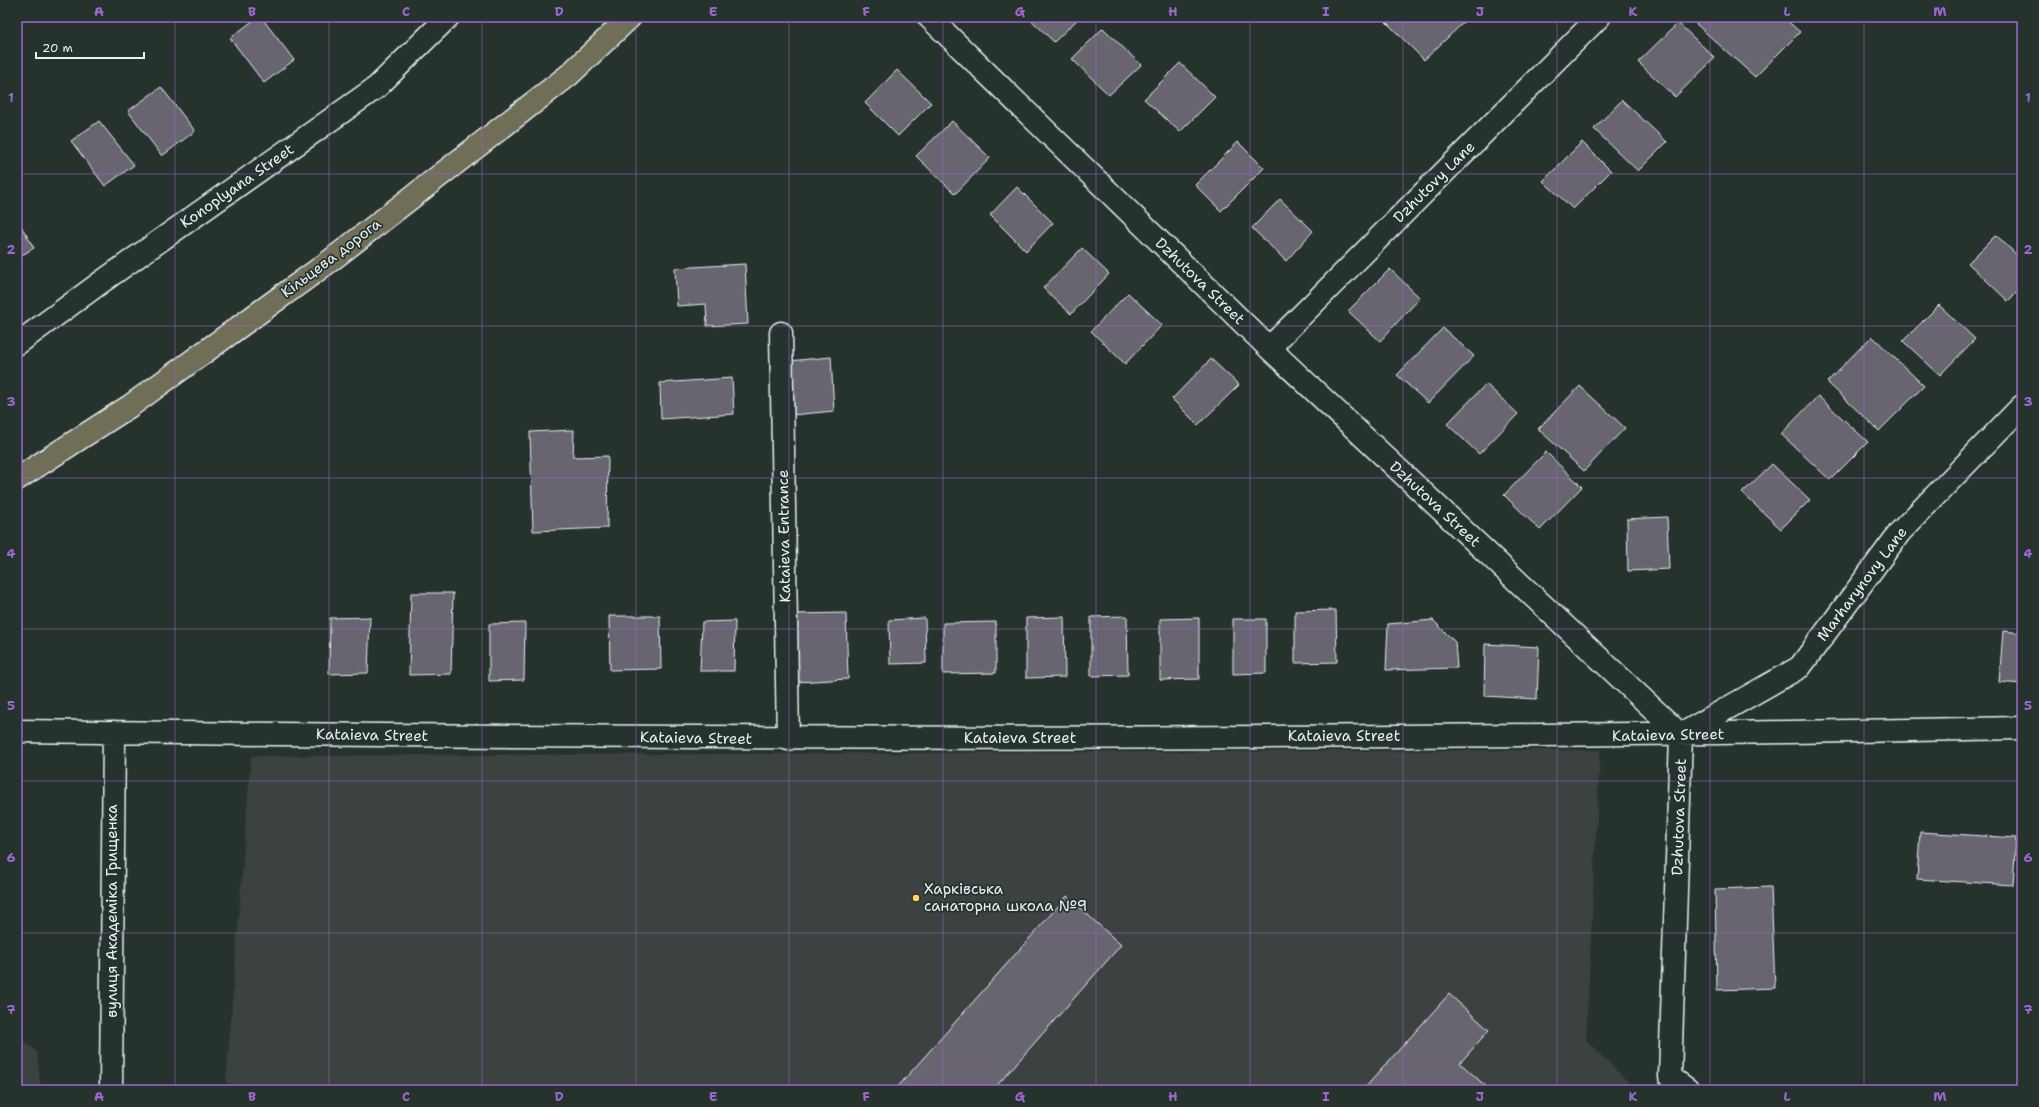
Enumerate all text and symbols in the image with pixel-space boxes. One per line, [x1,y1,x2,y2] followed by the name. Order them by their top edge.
[94,3,104,20] text: A
[248,3,256,20] text: B
[402,3,410,20] text: C
[554,3,564,20] text: D
[709,3,718,20] text: E
[862,3,870,20] text: F
[1015,3,1026,20] text: G
[1168,3,1178,20] text: H
[1322,3,1330,20] text: I
[1476,3,1484,20] text: J
[1629,3,1638,20] text: K
[1783,3,1791,20] text: L
[1933,3,1947,20] text: M
[36,34,144,60] scale bar
[42,40,73,56] text: 20 m
[8,89,14,106] text: 1
[2025,89,2031,106] text: 1
[1389,137,1479,227] street label: Dzhutovy Lane
[176,139,298,233] street label: Konoplyana Street
[277,213,386,302] street label: Кільцева дорога
[1151,233,1249,329] street label: Dzhutova Street
[6,241,16,258] text: 2
[2023,241,2033,258] text: 2
[6,393,16,410] text: 3
[2023,393,2033,410] text: 3
[1385,457,1485,551] street label: Dzhutova Street
[773,469,795,603] street label: Kataieva Entrance
[1812,523,1912,645] street label: Marharynovy Lane
[6,545,16,562] text: 4
[2023,545,2033,562] text: 4
[7,697,15,714] text: 5
[2024,697,2032,714] text: 5
[316,724,428,746] street label: Kataieva Street
[1612,724,1724,746] street label: Kataieva Street
[1288,726,1400,746] street label: Kataieva Street
[640,727,752,749] street label: Kataieva Street
[964,728,1076,748] street label: Kataieva Street
[1667,758,1691,876] street label: Dzhutova Street
[102,804,122,1018] street label: вулиця Академіка Грищенка
[6,849,16,866] text: 6
[2023,849,2033,866] text: 6
[924,879,1087,916] place label: Харківська санаторна школа №9
[911,893,921,903] marker: Харківська санаторна школа №9
[6,1001,16,1018] text: 7
[2023,1001,2033,1018] text: 7
[94,1088,104,1105] text: A
[248,1088,256,1105] text: B
[402,1088,410,1105] text: C
[554,1088,564,1105] text: D
[709,1088,718,1105] text: E
[862,1088,870,1105] text: F
[1015,1088,1026,1105] text: G
[1168,1088,1178,1105] text: H
[1322,1088,1330,1105] text: I
[1476,1088,1484,1105] text: J
[1629,1088,1638,1105] text: K
[1783,1088,1791,1105] text: L
[1933,1088,1947,1105] text: M

